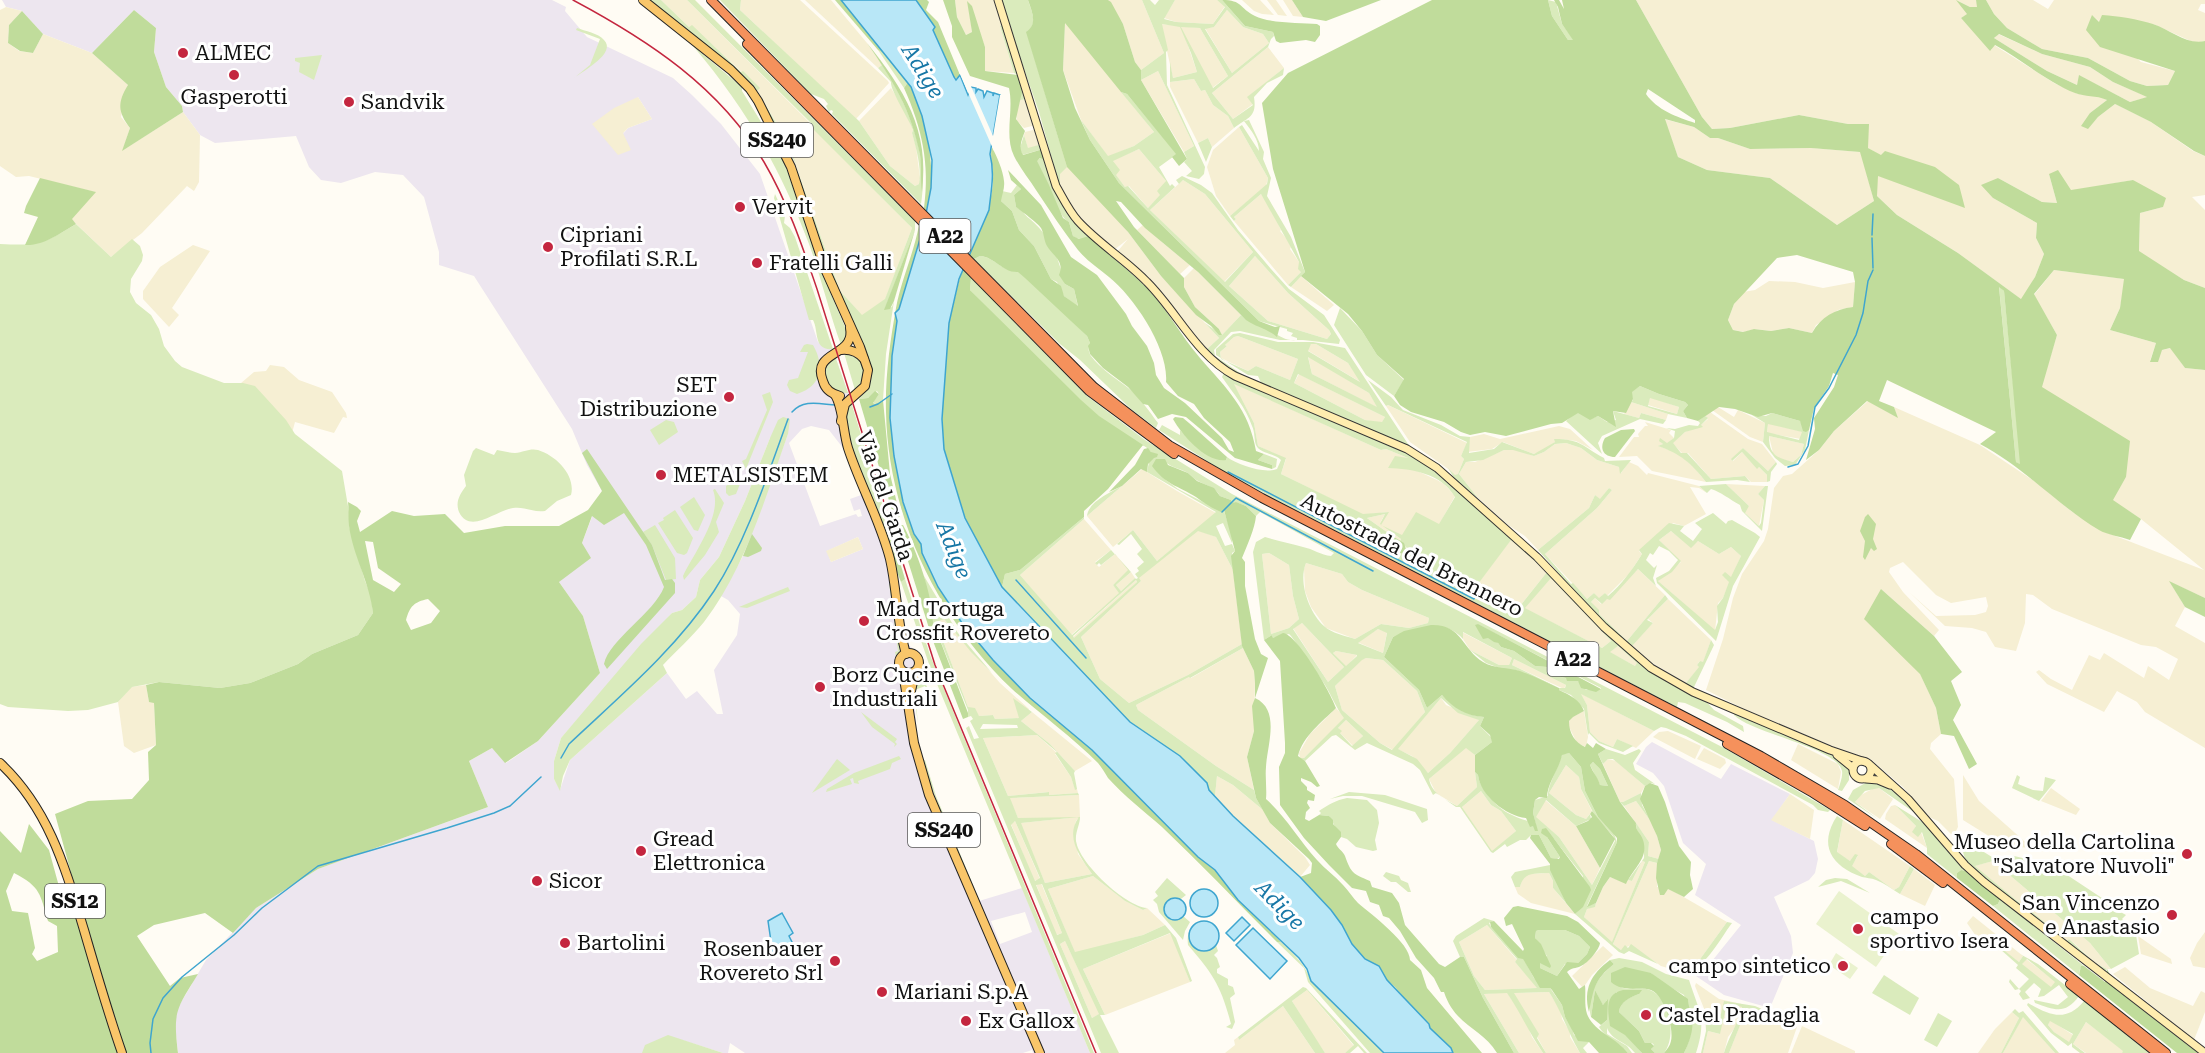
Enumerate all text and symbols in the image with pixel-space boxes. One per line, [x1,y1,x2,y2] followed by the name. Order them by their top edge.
[896,38,949,103] water label: Adige
[195,41,271,65] place label: ALMEC
[176,46,190,60] marker: ALMEC
[227,68,241,82] marker: Gasperotti
[180,85,288,109] place label: Gasperotti
[361,90,445,114] place label: Sandvik
[342,95,356,109] marker: Sandvik
[741,123,813,157] road number: SS240
[752,195,813,219] place label: Vervit
[733,200,747,214] marker: Vervit
[920,219,970,253] road number: A22
[560,223,697,271] place label: Cipriani Profilati S.R.L
[541,240,555,254] marker: Cipriani Profilati S.R.L
[769,251,893,275] place label: Fratelli Galli
[750,256,764,270] marker: Fratelli Galli
[580,373,717,421] place label: SET Distribuzione
[722,390,736,404] marker: SET Distribuzione
[852,428,919,565] street label: Via del Garda
[673,463,829,487] place label: METALSISTEM
[654,468,668,482] marker: METALSISTEM
[1297,488,1527,622] street label: Autostrada del Brennero
[931,516,977,582] water label: Adige
[876,597,1050,645] place label: Mad Tortuga Crossfit Rovereto
[857,614,871,628] marker: Mad Tortuga Crossfit Rovereto
[1548,642,1598,676] road number: A22
[832,663,955,711] place label: Borz Cucine Industriali
[813,680,827,694] marker: Borz Cucine Industriali
[908,813,980,847] road number: SS240
[653,827,766,875] place label: Gread Elettronica
[1954,830,2176,878] place label: Museo della Cartolina "Salvatore Nuvoli"
[634,844,648,858] marker: Gread Elettronica
[2180,847,2194,861] marker: Museo della Cartolina "Salvatore Nuvoli"
[549,869,602,893] place label: Sicor
[530,874,544,888] marker: Sicor
[1249,874,1310,935] water label: Adige
[45,884,105,918] road number: SS12
[2022,891,2160,939] place label: San Vincenzo e Anastasio
[1870,905,2010,953] place label: campo sportivo Isera
[2165,908,2179,922] marker: San Vincenzo e Anastasio
[1851,922,1865,936] marker: campo sportivo Isera
[577,931,666,955] place label: Bartolini
[558,936,572,950] marker: Bartolini
[699,937,823,985] place label: Rosenbauer Rovereto Srl
[828,954,842,968] marker: Rosenbauer Rovereto Srl
[1668,954,1831,978] place label: campo sintetico
[1836,959,1850,973] marker: campo sintetico
[894,980,1029,1004] place label: Mariani S.p.A
[875,985,889,999] marker: Mariani S.p.A
[1658,1003,1820,1027] place label: Castel Pradaglia
[1639,1008,1653,1022] marker: Castel Pradaglia
[978,1009,1075,1033] place label: Ex Gallox
[959,1014,973,1028] marker: Ex Gallox

